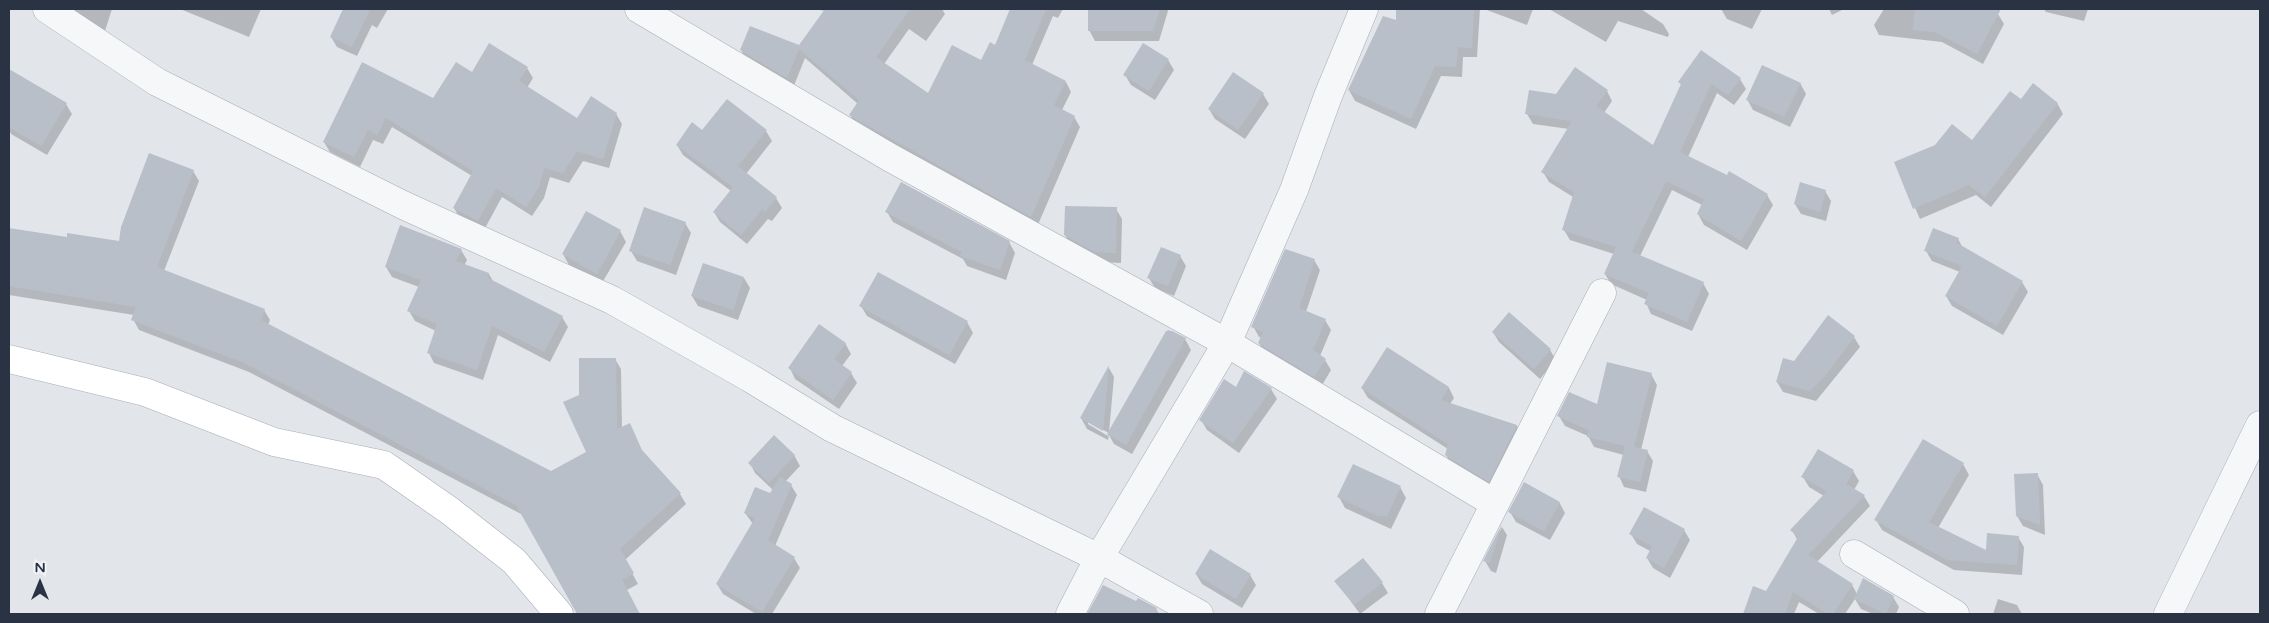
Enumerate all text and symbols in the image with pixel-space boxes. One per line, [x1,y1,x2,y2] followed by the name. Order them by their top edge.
[15,558,65,608] north arrow
[34,559,46,576] text: N

